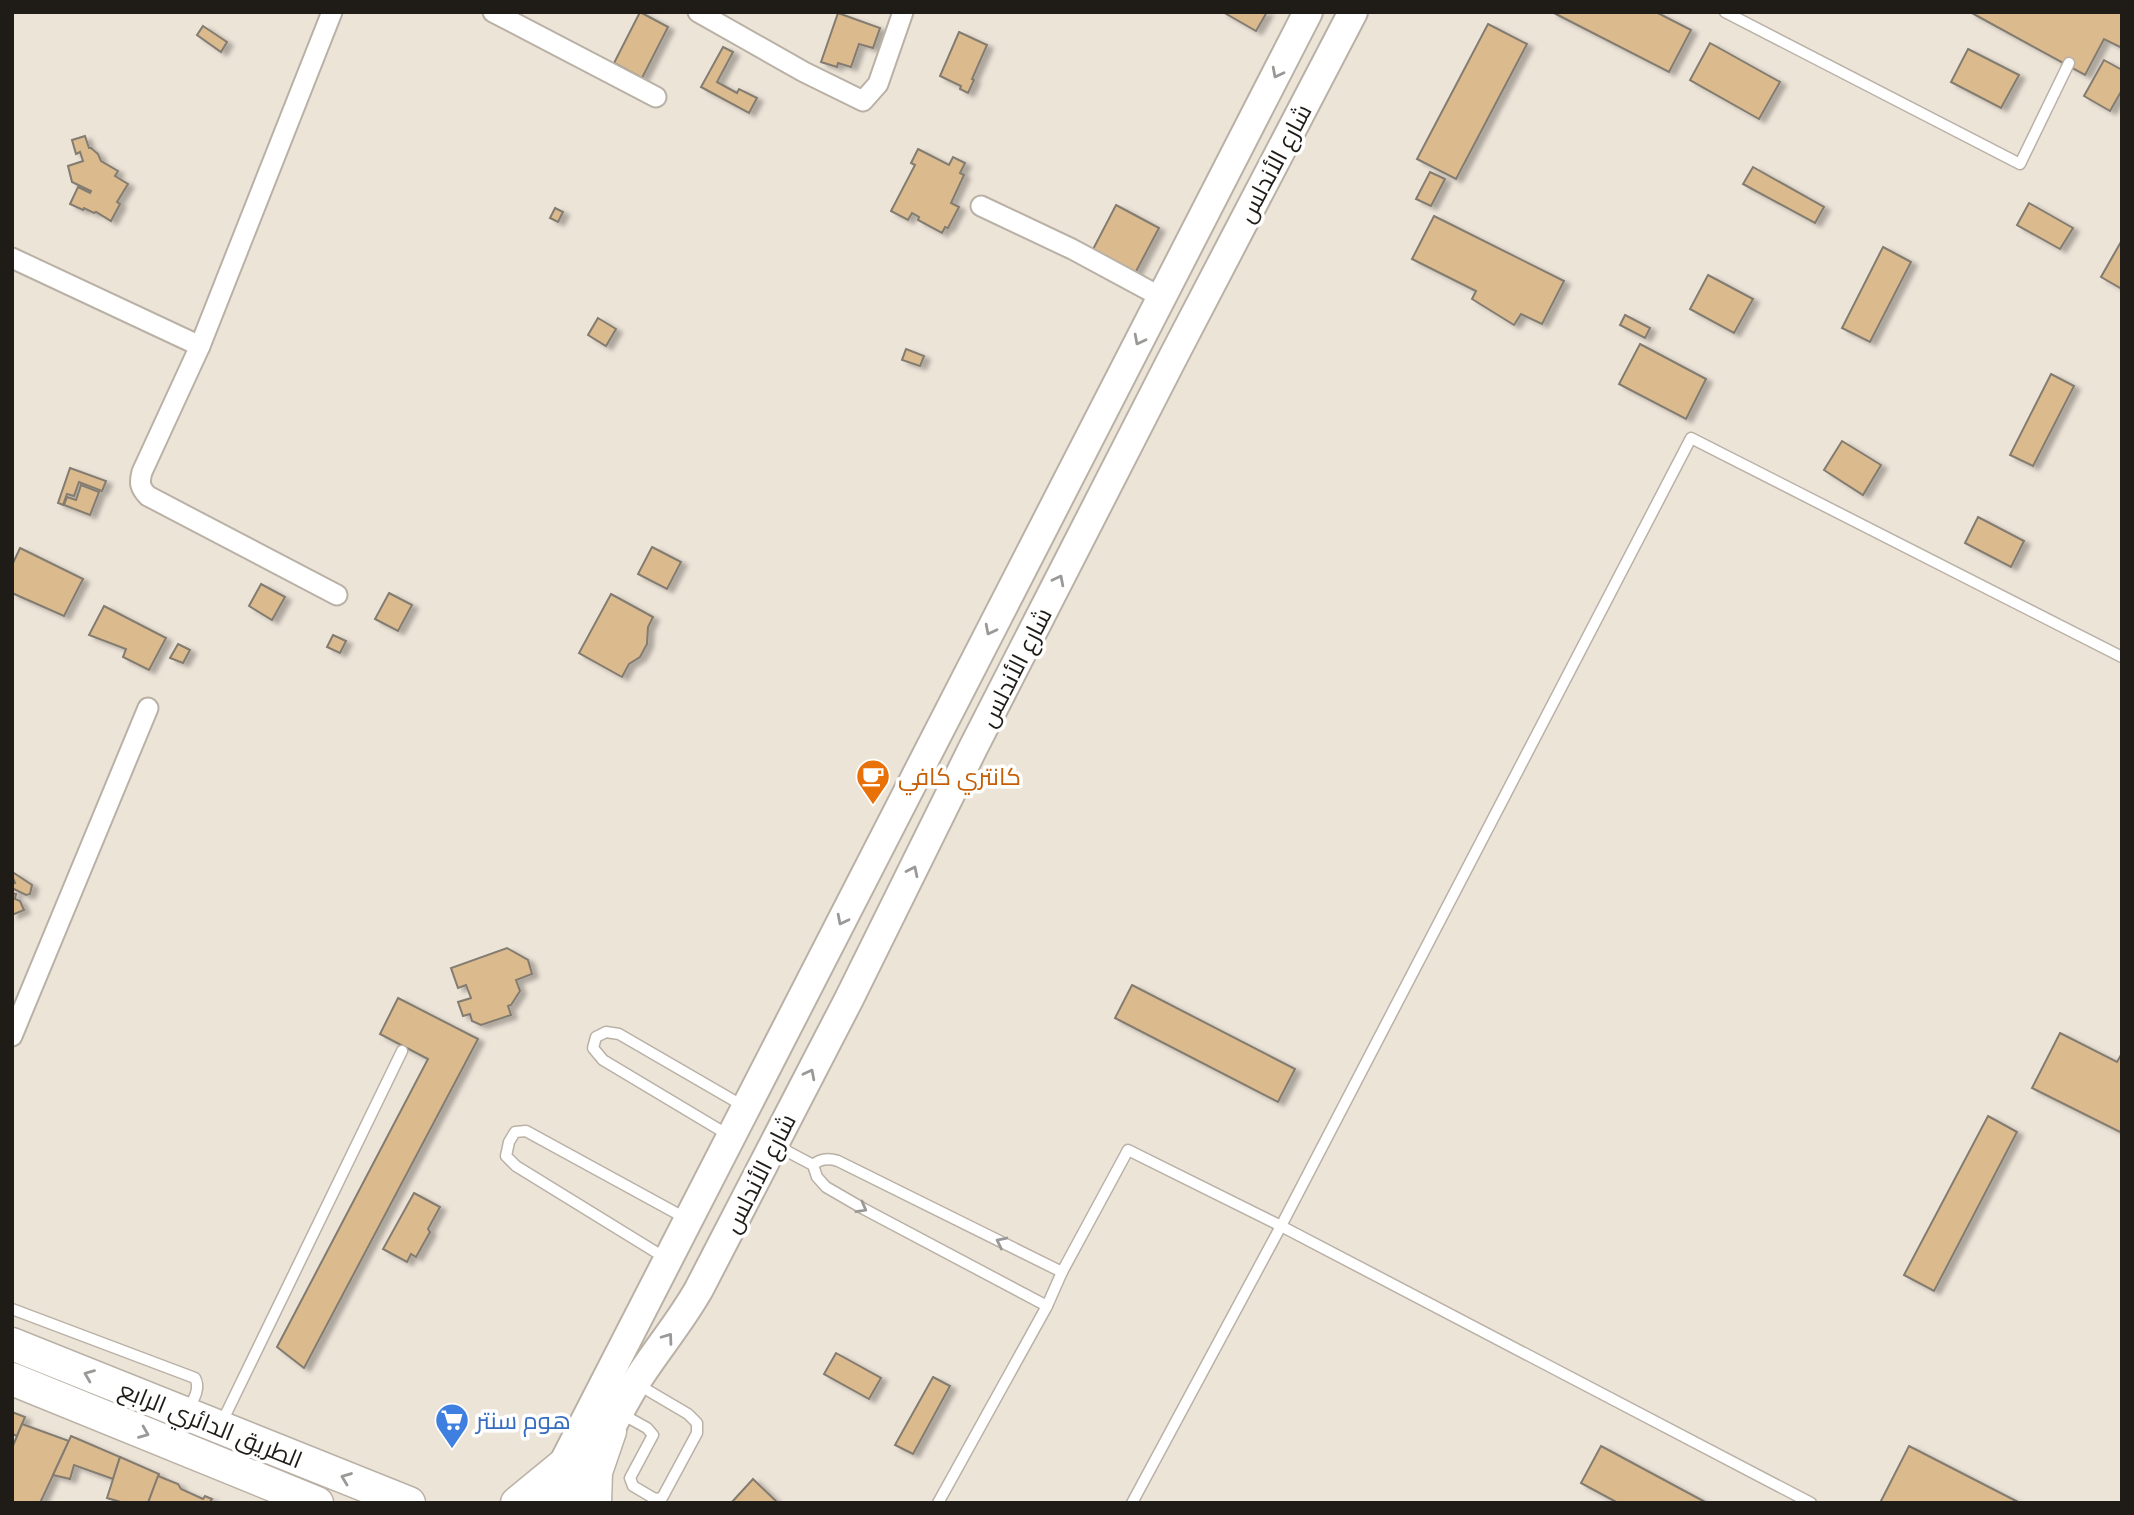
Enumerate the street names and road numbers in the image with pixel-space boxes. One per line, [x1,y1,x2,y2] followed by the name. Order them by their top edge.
[1229,98,1319,228] street label: شارع الأندلس
[971,602,1060,733] street label: شارع الأندلس
[715,1108,804,1239] street label: شارع الأندلس
[113,1373,307,1478] street label: الطريق الدائري الرابع

